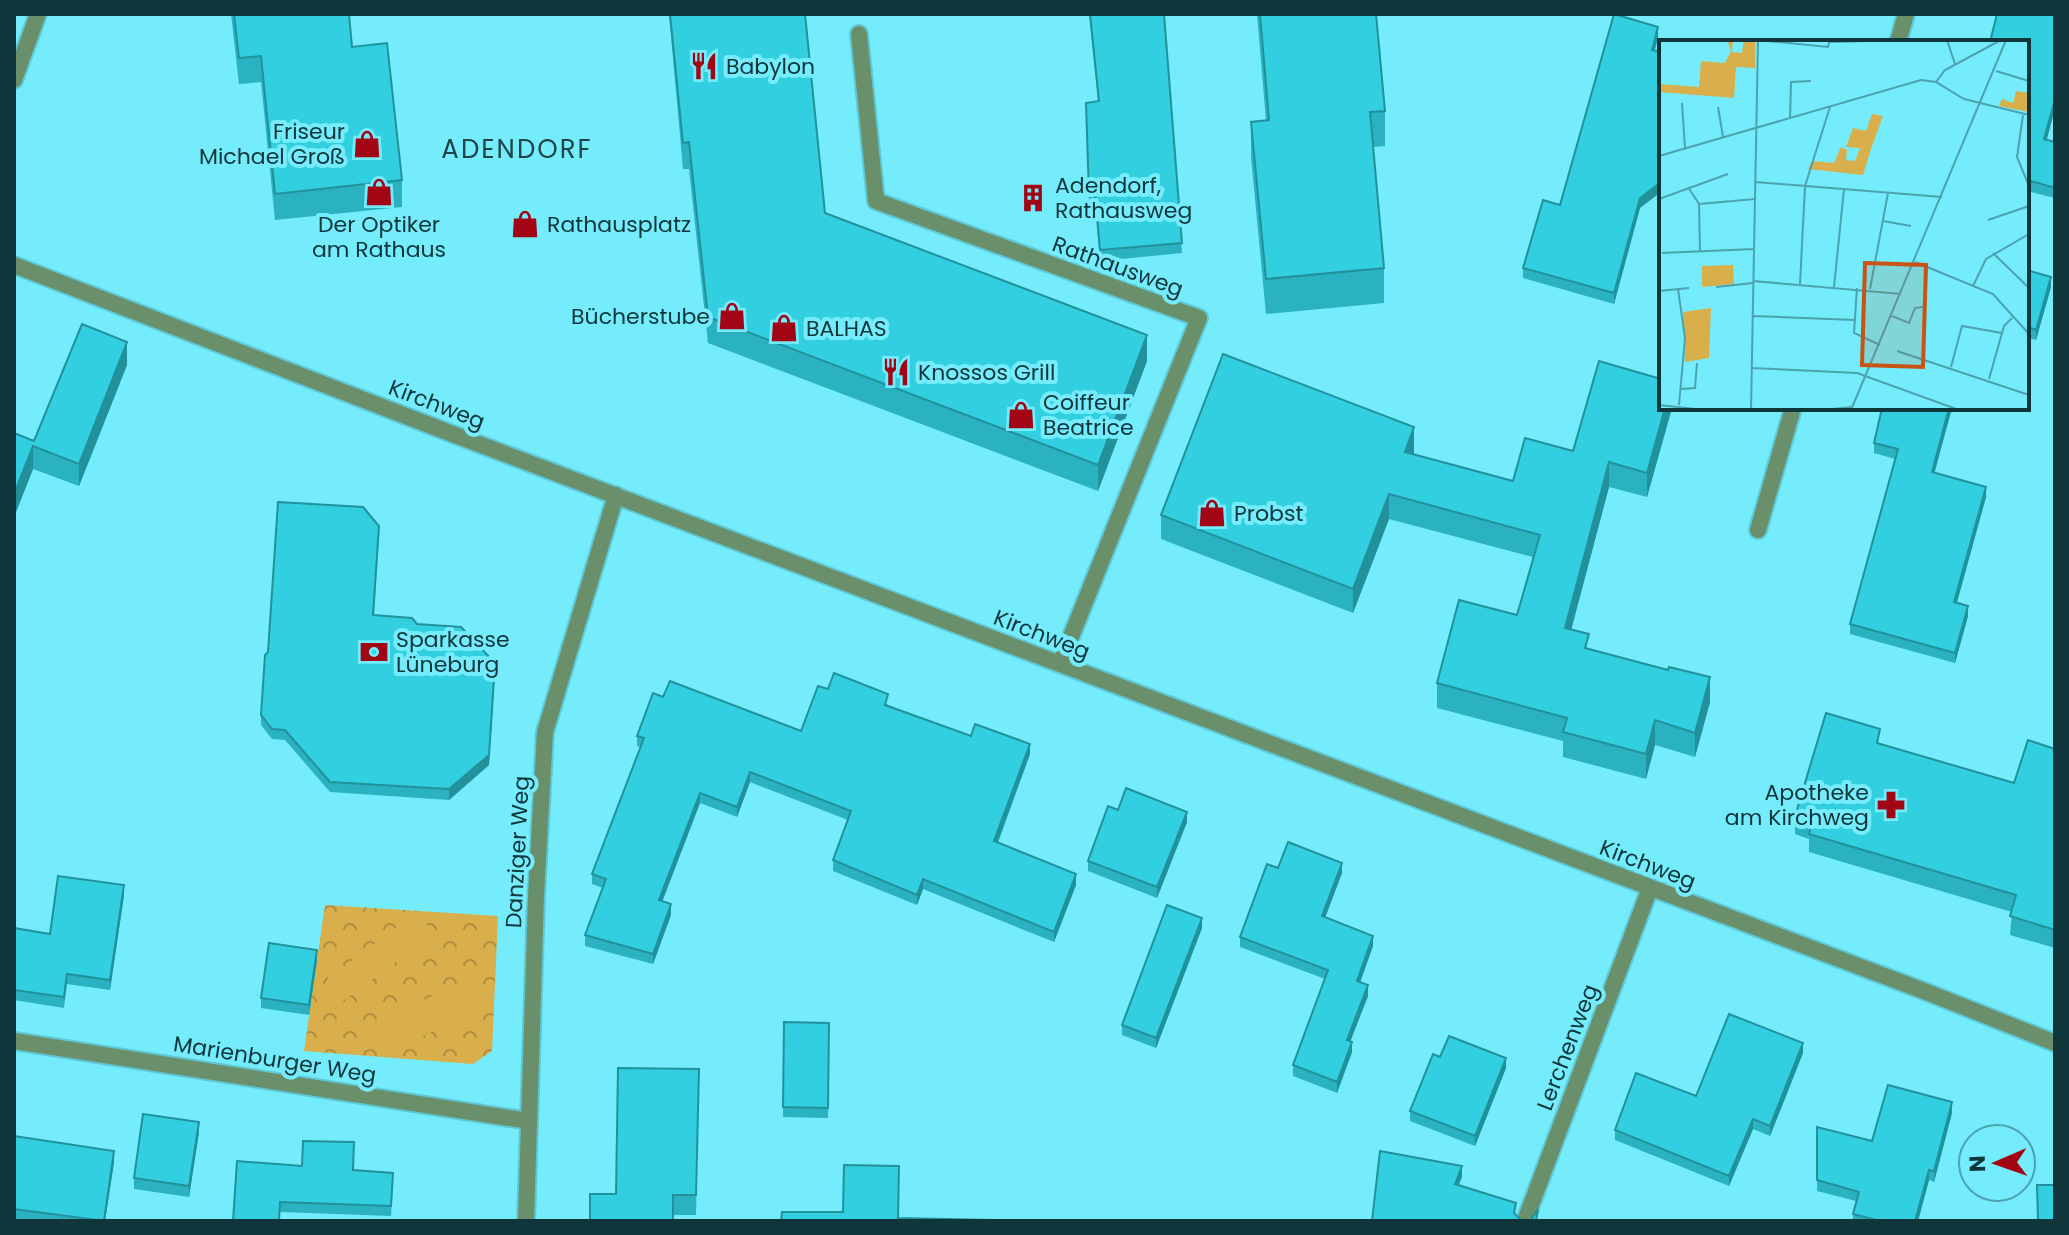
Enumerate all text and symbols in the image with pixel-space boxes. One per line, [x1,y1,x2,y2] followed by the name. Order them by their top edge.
[1659,40,2029,410] inset map
[689,51,719,81] restaurant icon: Babylon
[726,51,815,82] place label: Babylon
[199,116,345,172] place label: Friseur Michael Groß
[352,129,382,159] shop icon: Friseur Michael Groß
[441,131,593,167] district label: ADENDORF
[1055,170,1192,226] place label: Adendorf, Rathausweg
[364,177,394,207] shop icon: Der Optiker am Rathaus
[1018,183,1048,213] building icon: Adendorf, Rathausweg
[312,209,446,265] place label: Der Optiker am Rathaus
[510,209,540,239] shop icon: Rathausplatz
[547,209,691,240] place label: Rathausplatz
[1048,228,1188,305] street label: Rathausweg
[571,301,710,332] place label: Bücherstube
[717,301,747,331] shop icon: Bücherstube
[769,313,799,343] shop icon: BALHAS
[806,313,887,344] place label: BALHAS
[881,357,911,387] restaurant icon: Knossos Grill
[918,357,1055,388] place label: Knossos Grill
[384,372,489,437] street label: Kirchweg
[1043,387,1134,443] place label: Coiffeur Beatrice
[1006,400,1036,430] shop icon: Coiffeur Beatrice
[1197,498,1227,528] shop icon: Probst
[1234,498,1303,529] place label: Probst
[989,602,1094,667] street label: Kirchweg
[396,624,510,680] place label: Sparkasse Lüneburg
[359,637,389,667] bank icon: Sparkasse Lüneburg
[498,775,537,929] street label: Danziger Weg
[1725,777,1869,833] place label: Apotheke am Kirchweg
[1876,790,1906,820] pharmacy icon: Apotheke am Kirchweg
[1595,832,1700,897] street label: Kirchweg
[1529,980,1606,1115] street label: Lerchenweg
[171,1028,379,1091] street label: Marienburger Weg
[1957,1123,2037,1203] north arrow
[1962,1155,1993,1172] text: N

